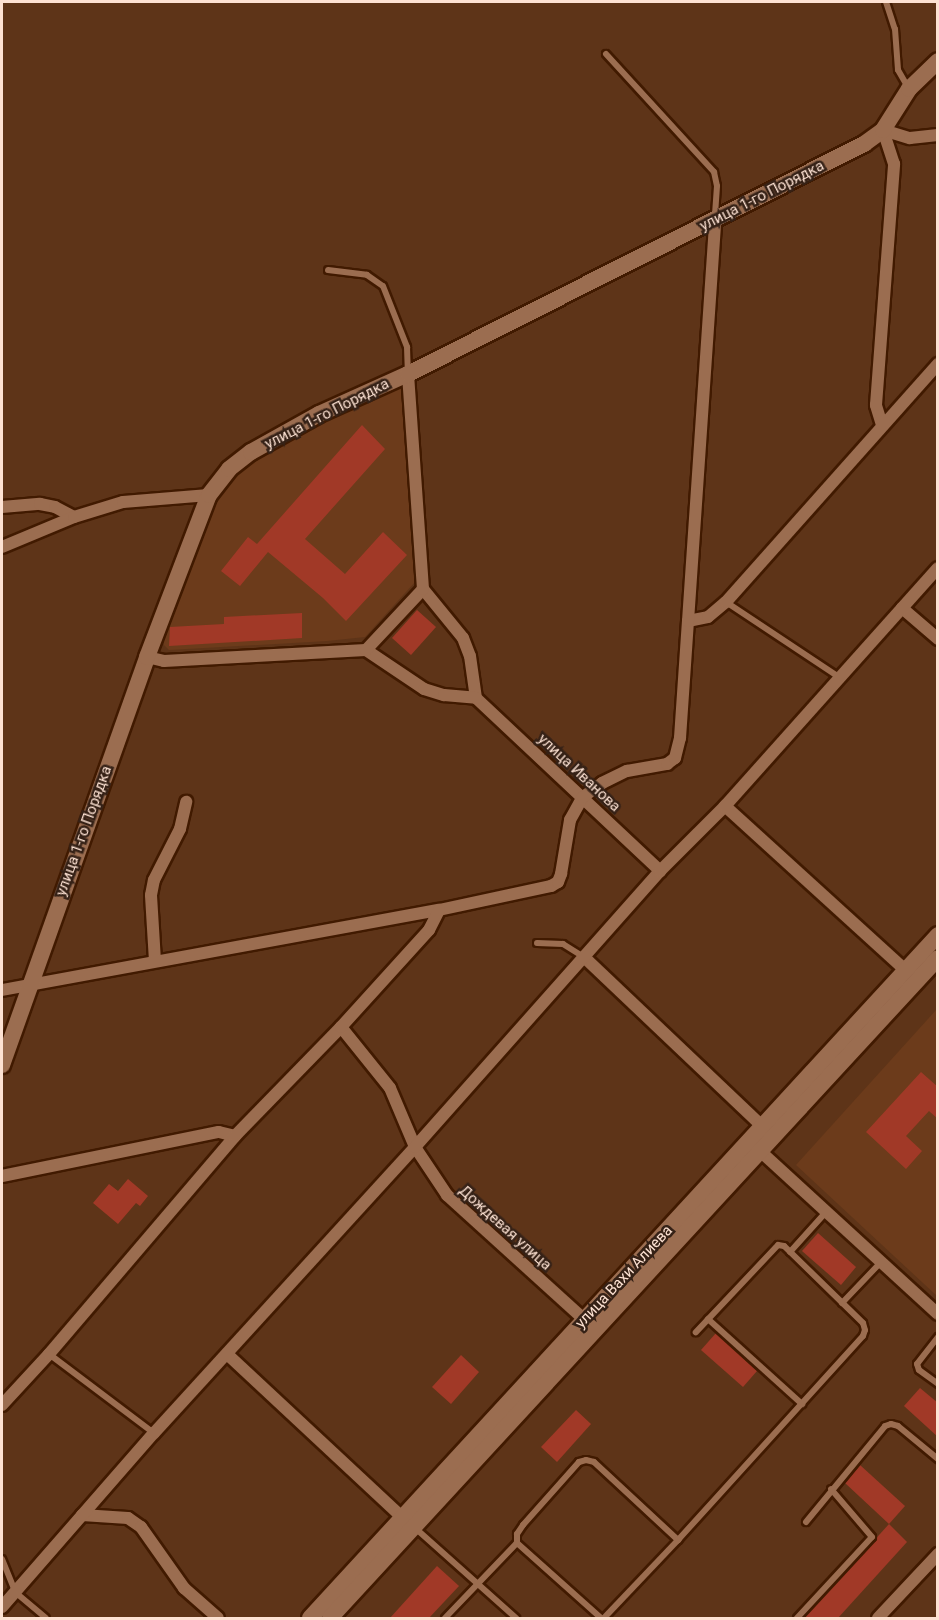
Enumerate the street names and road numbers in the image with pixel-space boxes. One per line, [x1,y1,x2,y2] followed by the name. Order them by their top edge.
[697,157,827,235] street label: улица 1-го Порядка
[262,375,392,453] street label: улица 1-го Порядка
[534,730,624,816] street label: улица Иванова
[52,763,116,899] street label: улица 1-го Порядка
[455,1182,555,1274] street label: Дождевая улица
[572,1222,676,1332] street label: улица Вахи Алиева

